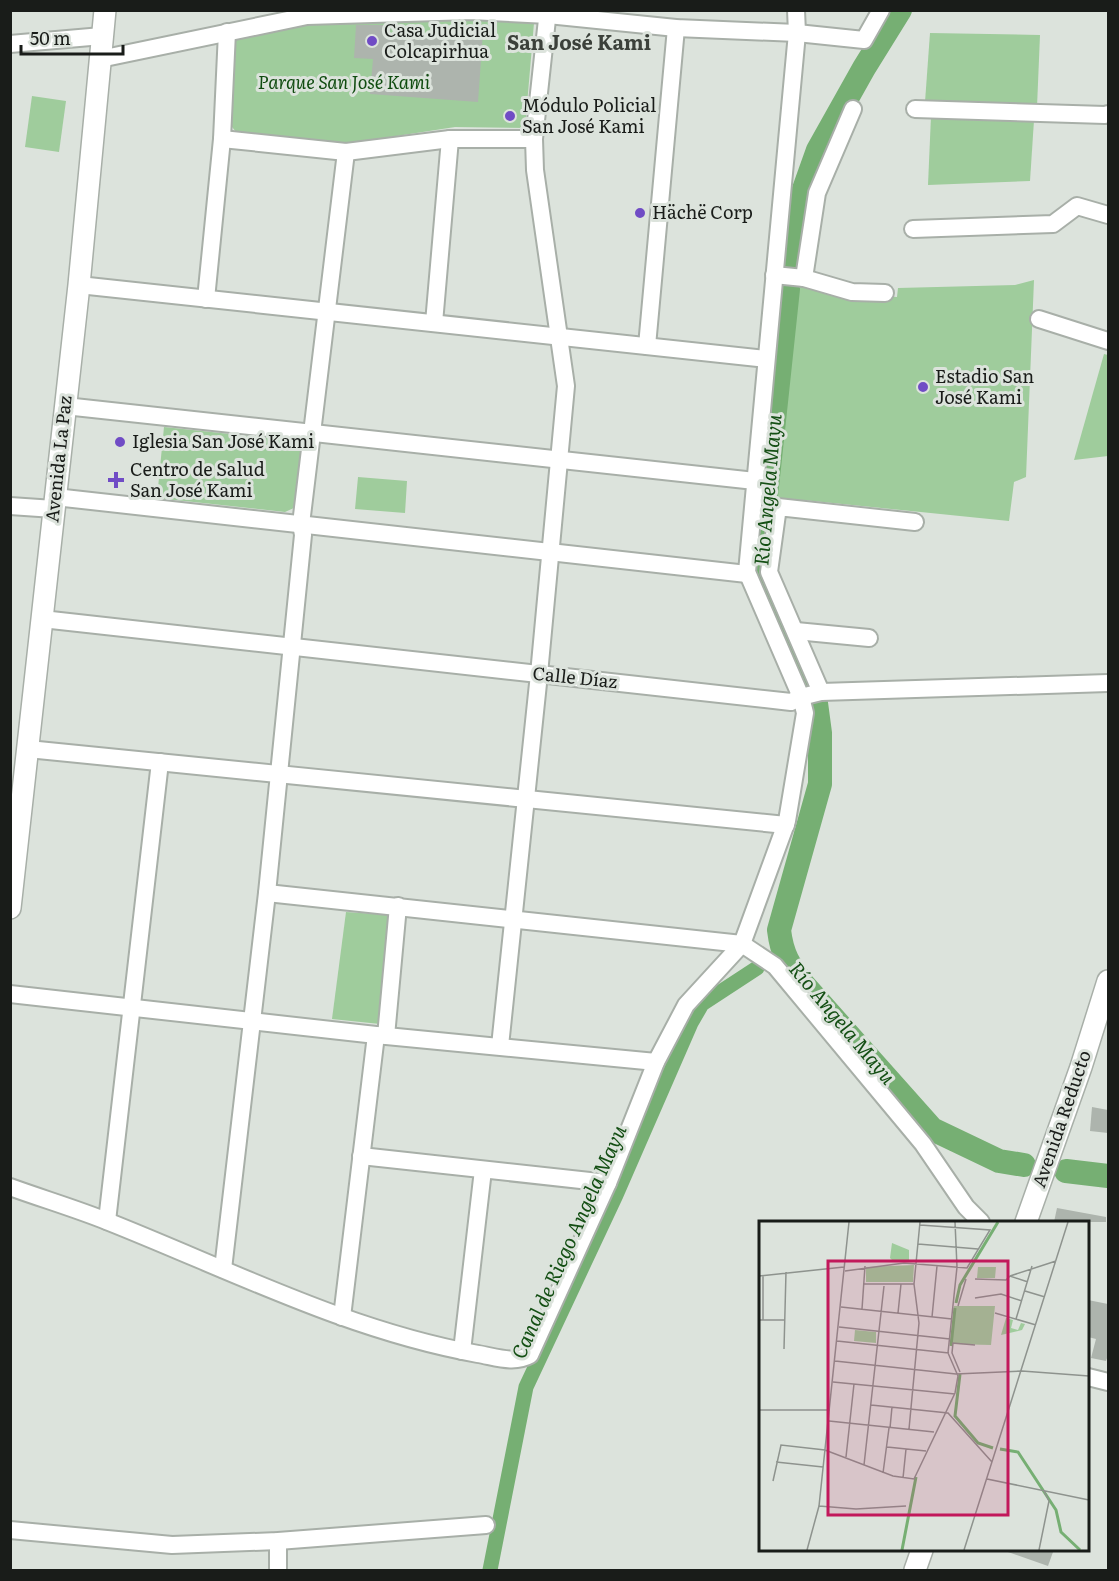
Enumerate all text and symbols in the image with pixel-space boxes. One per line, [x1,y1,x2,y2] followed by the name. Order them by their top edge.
[384,16,496,64] place label: Casa Judicial Colcapirhua
[21,18,123,56] scale bar
[30,24,71,51] text: 50 m
[507,26,651,56] district label: San José Kami
[365,34,379,48] marker: Casa Judicial Colcapirhua
[258,68,431,95] park label: Parque San José Kami
[522,91,656,139] place label: Módulo Policial San José Kami
[503,109,517,123] marker: Módulo Policial San José Kami
[652,198,753,225] place label: Hächë Corp
[633,206,647,220] marker: Hächë Corp
[935,362,1034,410] place label: Estadio San José Kami
[916,380,930,394] marker: Estadio San José Kami
[37,394,78,524] street label: Avenida La Paz
[744,413,788,567] water label: Río Angela Mayu
[132,427,314,454] place label: Iglesia San José Kami
[113,435,127,449] marker: Iglesia San José Kami
[130,455,265,503] place label: Centro de Salud San José Kami
[107,471,125,489] marker: Centro de Salud San José Kami
[531,659,619,694] street label: Calle Díaz
[783,954,904,1090] water label: Río Angela Mayu
[1024,1046,1097,1191] street label: Avenida Reducto
[502,1119,632,1363] water label: Canal de Riego Angela Mayu
[759,1221,1089,1551] inset map

